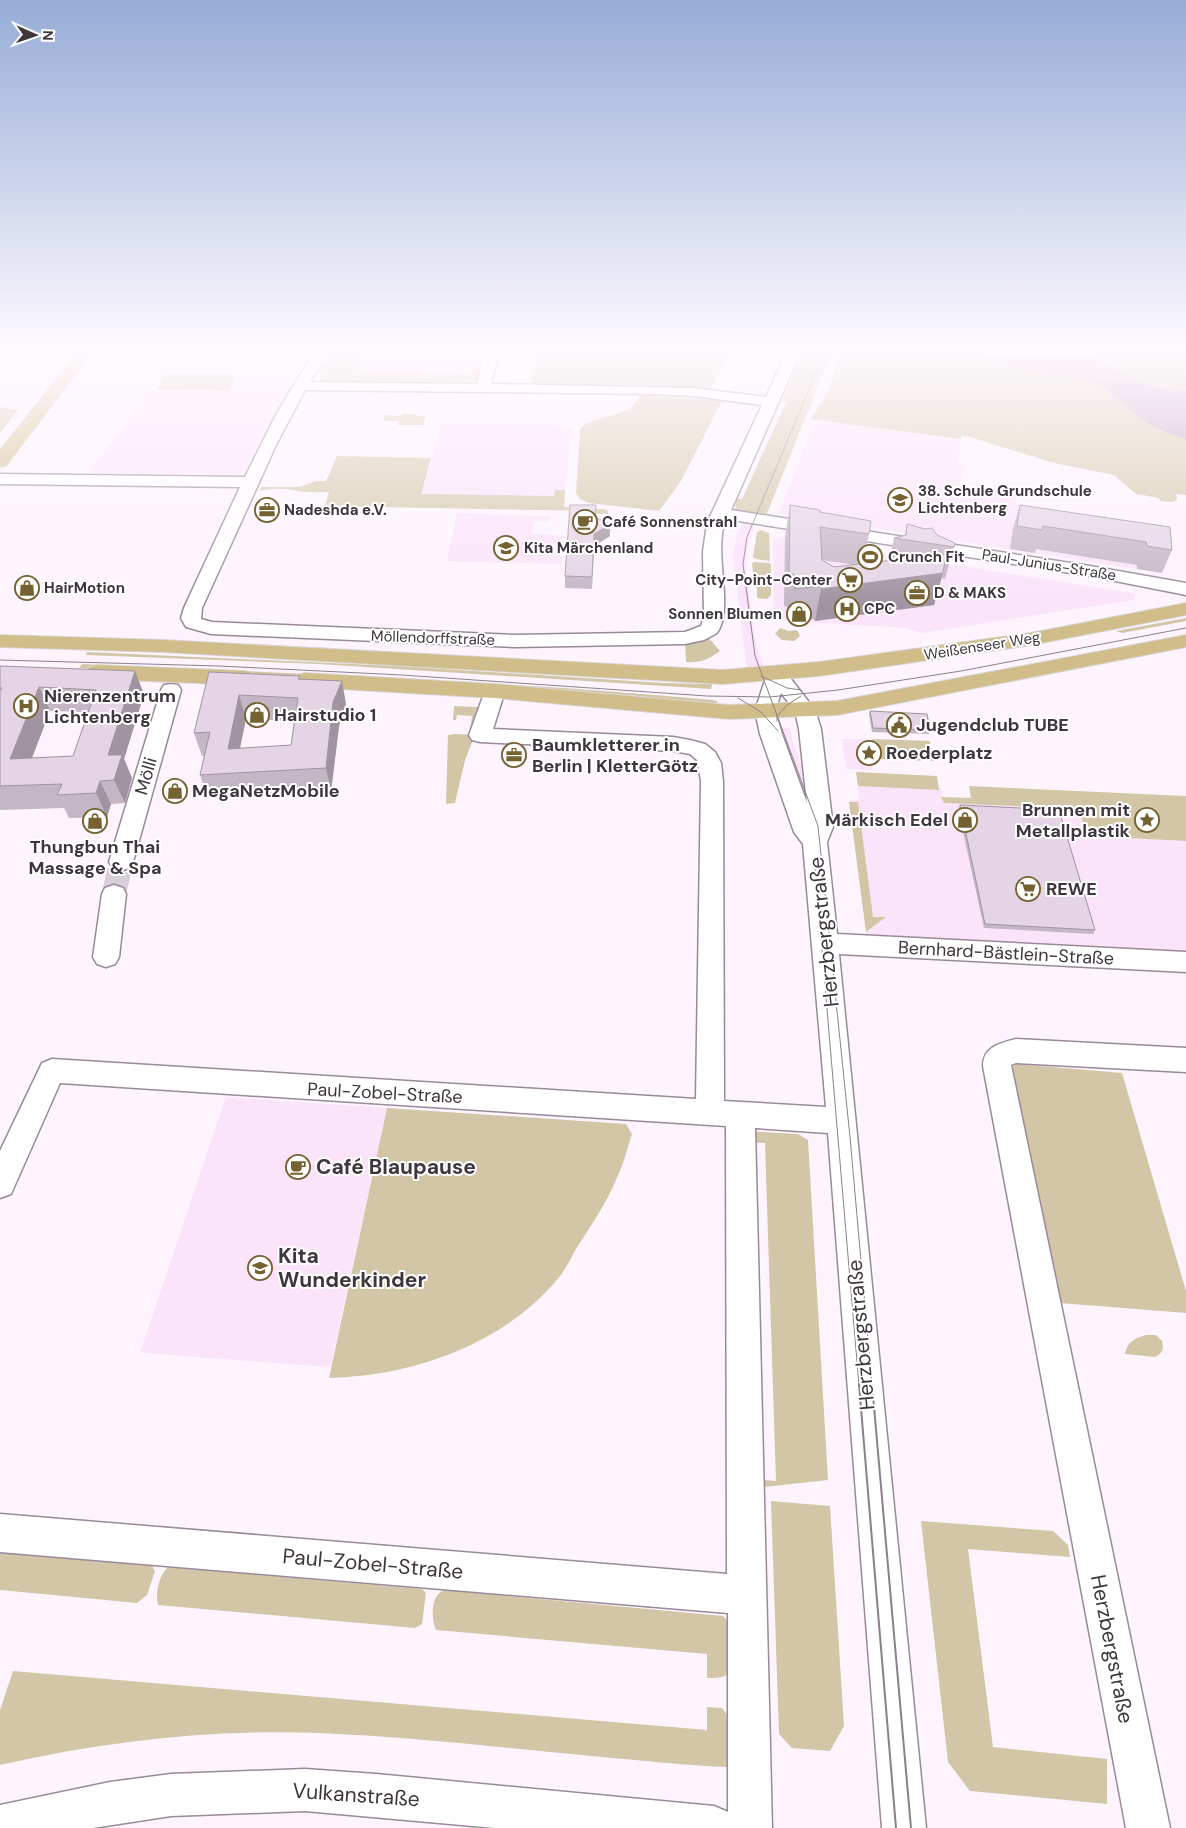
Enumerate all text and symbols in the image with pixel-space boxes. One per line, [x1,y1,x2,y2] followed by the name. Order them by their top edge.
[10,10,60,60] north arrow
[39,30,57,41] text: N
[918,481,1092,518] place label: 38. Schule Grundschule Lichtenberg
[887,487,913,513] school or university icon: 38. Schule Grundschule Lichtenberg
[254,497,280,523] office icon: Nadeshda e.V.
[284,500,387,520] place label: Nadeshda e.V.
[572,509,598,535] cafe icon: Café Sonnenstrahl
[602,512,737,532] place label: Café Sonnenstrahl
[493,535,519,561] school or university icon: Kita Märchenland
[524,538,653,558] place label: Kita Märchenland
[857,544,883,570] sports icon: Crunch Fit
[980,545,1118,585] street label: Paul-Junius-Straße
[888,547,965,567] place label: Crunch Fit
[837,567,863,593] supermarket icon: City-Point-Center
[695,570,832,590] place label: City-Point-Center
[14,575,40,601] shop icon: HairMotion
[44,578,125,598] place label: HairMotion
[904,580,930,606] office icon: D & MAKS
[934,583,1006,603] place label: D & MAKS
[834,596,860,622] hospital icon: CPC
[864,599,895,619] place label: CPC
[786,601,812,627] shop icon: Sonnen Blumen
[668,604,782,624] place label: Sonnen Blumen
[371,626,495,650] street label: Möllendorffstraße
[922,627,1042,665] street label: Weißenseer Weg
[44,684,176,729] place label: Nierenzentrum Lichtenberg
[13,693,39,719] hospital icon: Nierenzentrum Lichtenberg
[244,702,270,728] shop icon: Hairstudio 1
[274,703,376,727] place label: Hairstudio 1
[886,712,912,738] public building icon: Jugendclub TUBE
[916,713,1069,737] place label: Jugendclub TUBE
[532,733,698,778] place label: Baumkletterer in Berlin | KletterGötz
[856,740,882,766] place icon: Roederplatz
[886,741,992,765] place label: Roederplatz
[501,742,527,768] office icon: Baumkletterer in Berlin | KletterGötz
[129,754,163,798] street label: Mölli
[162,778,188,804] shop icon: MegaNetzMobile
[192,779,340,803] place label: MegaNetzMobile
[1016,798,1131,843] place label: Brunnen mit Metallplastik
[952,807,978,833] shop icon: Märkisch Edel
[1134,807,1160,833] place icon: Brunnen mit Metallplastik
[82,808,108,834] shop icon: Thungbun Thai Massage & Spa
[825,808,948,832] place label: Märkisch Edel
[28,835,162,880] place label: Thungbun Thai Massage & Spa
[802,855,846,1009] street label: Herzbergstraße
[1015,876,1041,902] supermarket icon: REWE
[1046,877,1097,901] place label: REWE
[897,935,1115,971] street label: Bernhard-Bästlein-Straße
[307,1077,463,1109] street label: Paul-Zobel-Straße
[316,1153,476,1181] place label: Café Blaupause
[285,1154,311,1180] cafe icon: Café Blaupause
[278,1242,426,1294] place label: Kita Wunderkinder
[247,1255,273,1281] school or university icon: Kita Wunderkinder
[840,1259,882,1411] street label: Herzbergstraße
[281,1542,465,1586] street label: Paul-Zobel-Straße
[1084,1572,1140,1726] street label: Herzbergstraße
[291,1777,421,1813] street label: Vulkanstraße

